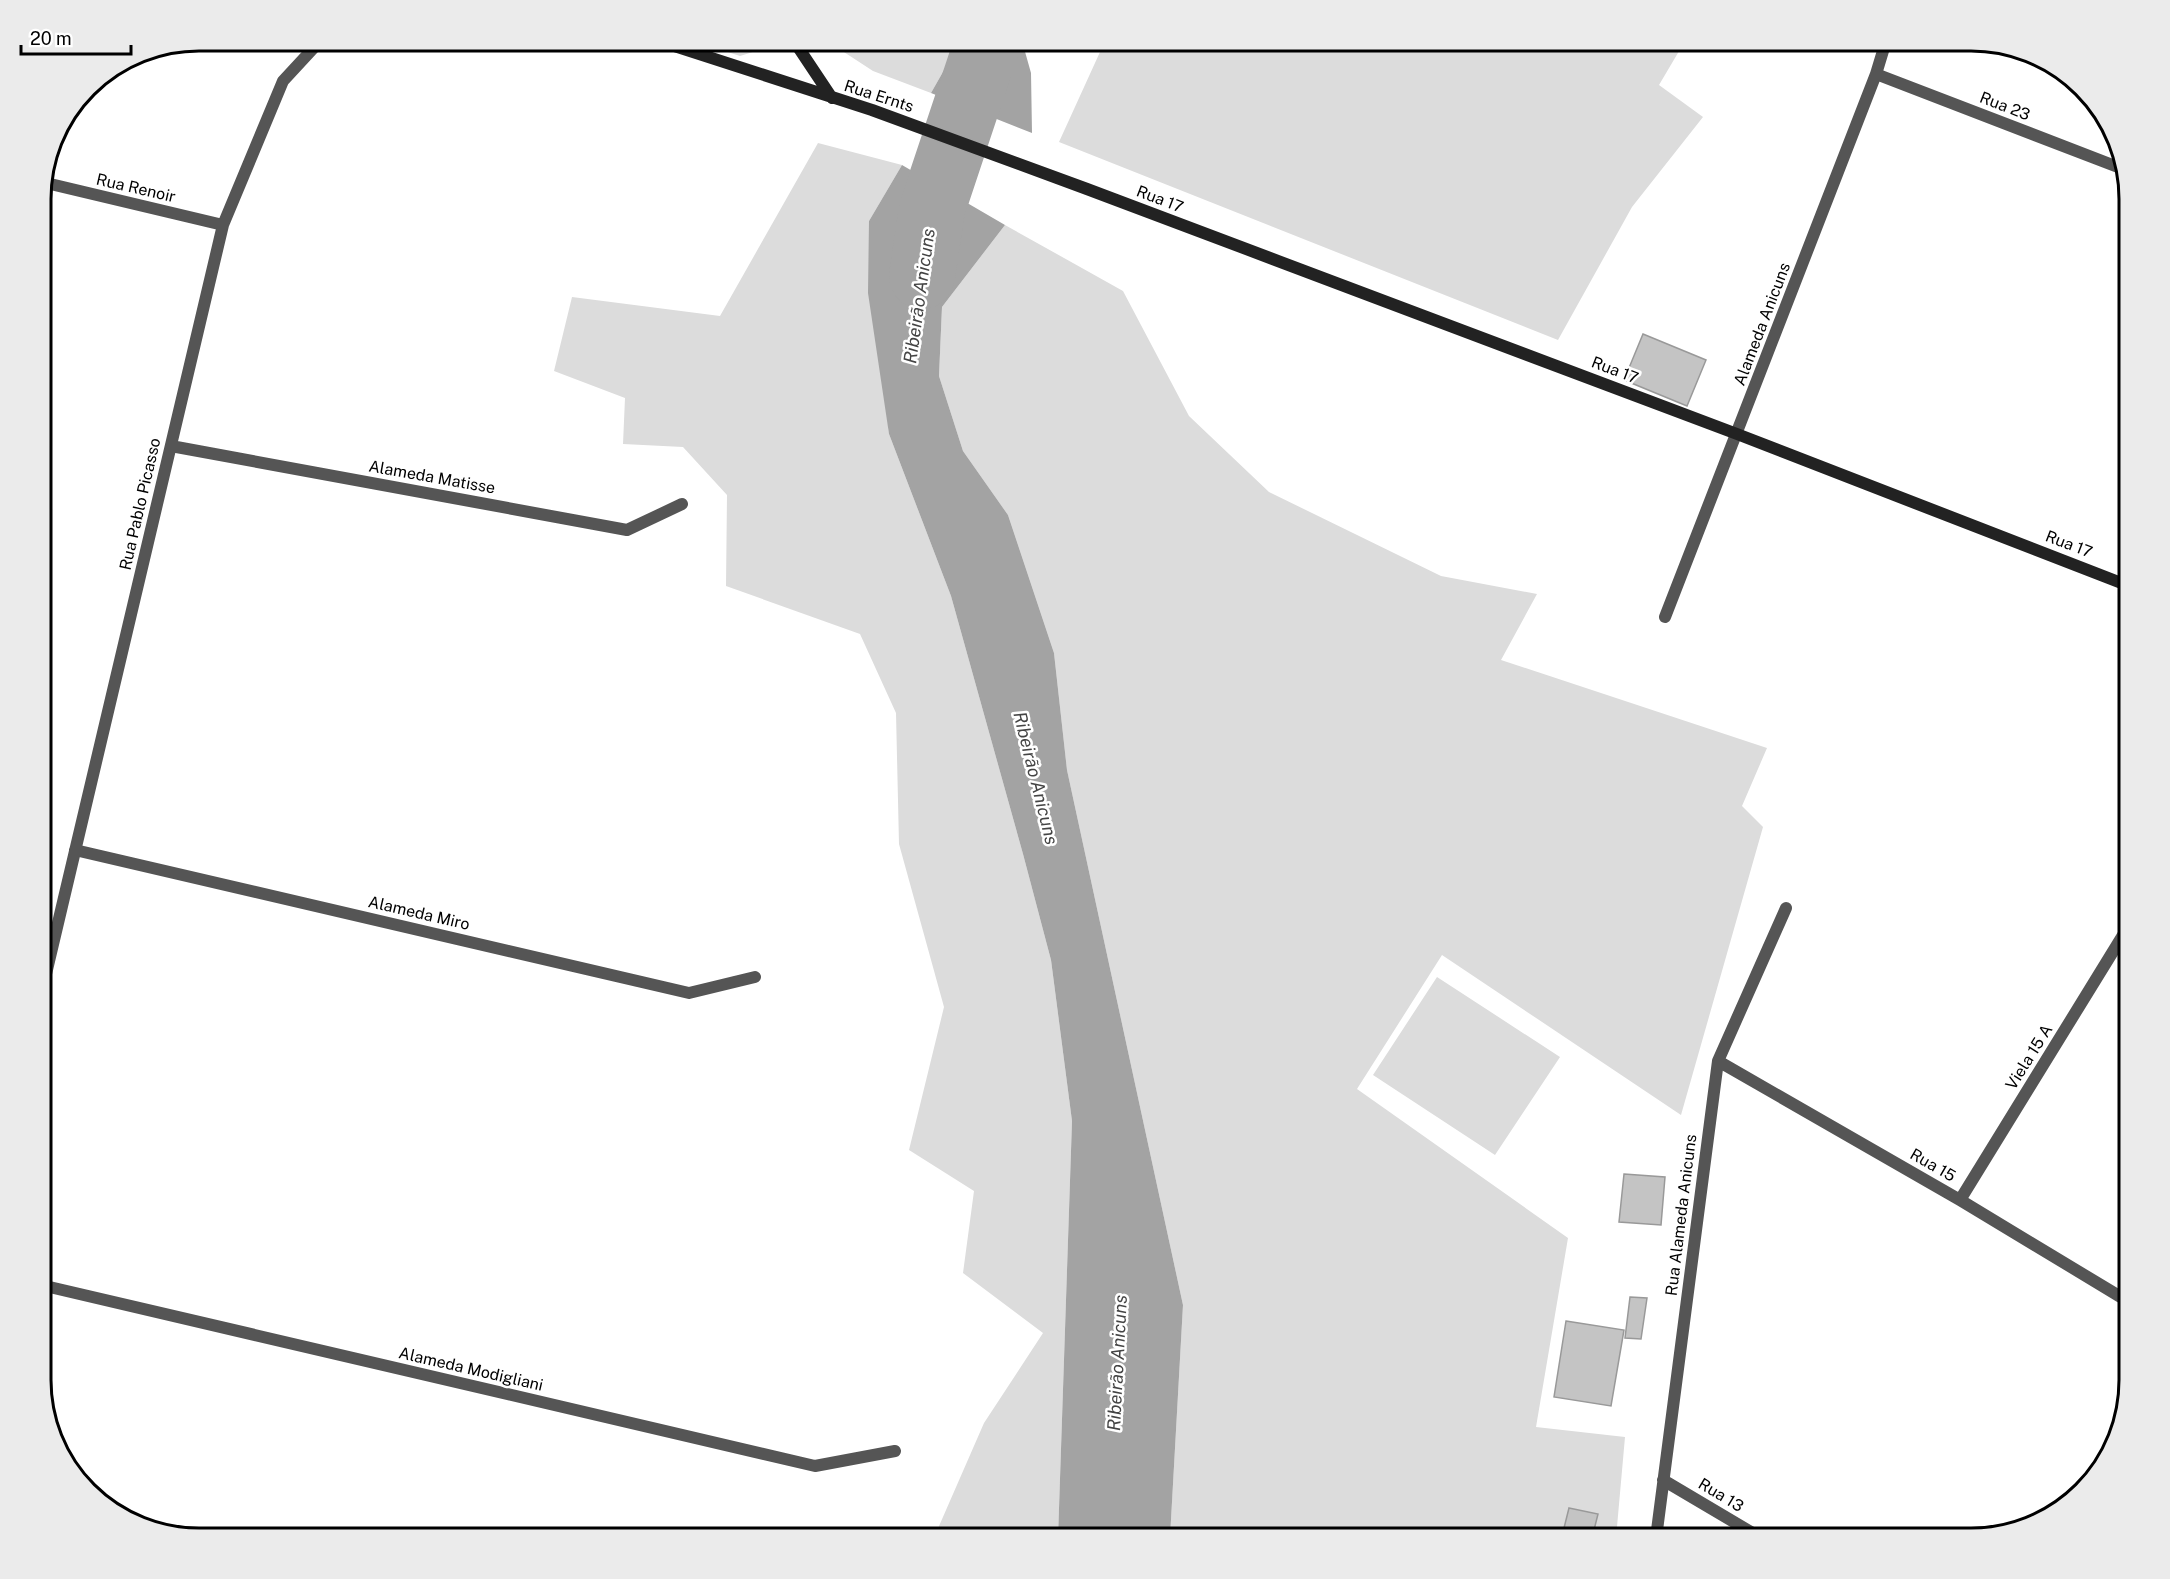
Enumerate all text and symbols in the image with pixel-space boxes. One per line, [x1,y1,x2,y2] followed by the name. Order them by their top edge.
[21,18,130,56] scale bar
[30,28,72,49] text: 20 m
[842,76,916,116] street label: Rua Ernts
[1977,88,2033,124] street label: Rua 23
[94,170,178,206] street label: Rua Renoir
[1134,181,1186,217] street label: Rua 17
[899,227,939,365] water label: Ribeirão Anicuns
[1730,260,1794,388] street label: Alameda Anicuns
[1589,352,1641,388] street label: Rua 17
[116,436,164,572] street label: Rua Pablo Picasso
[367,457,497,497] street label: Alameda Matisse
[2043,526,2095,562] street label: Rua 17
[1009,709,1063,847] water label: Ribeirão Anicuns
[366,892,472,934] street label: Alameda Miro
[2002,1021,2056,1093] street label: Viela 15 A
[1662,1133,1700,1297] street label: Rua Alameda Anicuns
[1907,1144,1959,1186] street label: Rua 15
[1103,1294,1131,1432] water label: Ribeirão Anicuns
[397,1343,545,1395] street label: Alameda Modigliani
[1695,1474,1747,1516] street label: Rua 13

